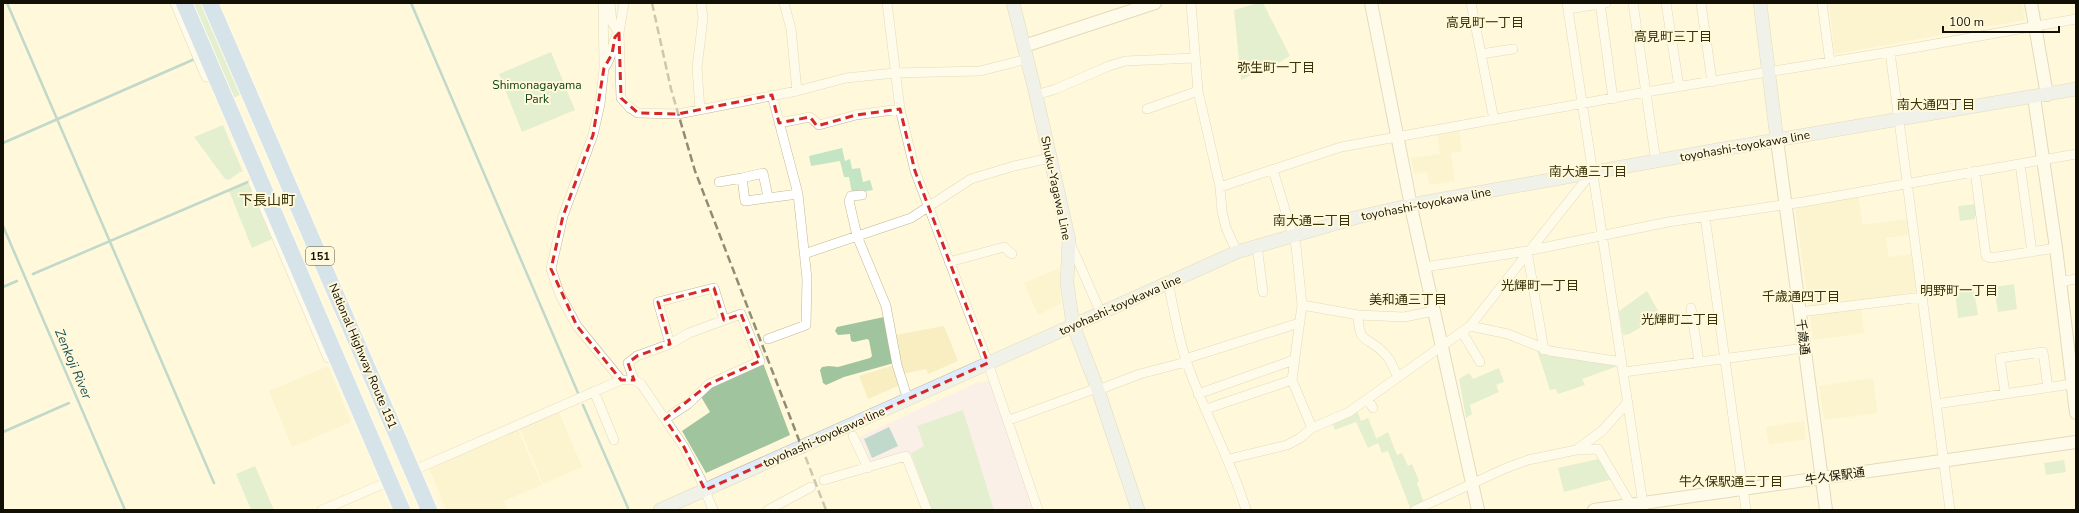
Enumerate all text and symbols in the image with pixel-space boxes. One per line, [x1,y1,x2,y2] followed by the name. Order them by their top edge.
[1943,8,2059,34] scale bar
[1446,14,1524,32] district label: 高見町一丁目
[1949,14,1984,30] text: 100 m
[1634,28,1712,46] district label: 高見町三丁目
[1237,59,1315,77] district label: 弥生町一丁目
[492,77,582,107] park label: Shimonagayama Park
[1897,96,1975,114] district label: 南大通四丁目
[1679,127,1811,165] street label: toyohashi-toyokawa line
[1037,134,1075,242] street label: Shuku-Yagawa Line
[1549,163,1627,181] district label: 南大通三丁目
[1360,184,1492,224] street label: toyohashi-toyokawa line
[239,191,295,210] district label: 下長山町
[1273,212,1351,230] district label: 南大通二丁目
[306,247,334,265] road number: 151
[1057,271,1183,339] street label: toyohashi-toyokawa line
[1501,277,1579,295] district label: 光輝町一丁目
[325,281,401,431] street label: National Highway Route 151
[1920,282,1998,300] district label: 明野町一丁目
[1762,288,1840,306] district label: 千歳通四丁目
[1369,291,1447,309] district label: 美和通三丁目
[1641,311,1719,329] district label: 光輝町二丁目
[1793,318,1813,356] street label: 千歳通
[50,326,96,402] water label: Zenkoji River
[761,403,887,471] street label: toyohashi-toyokawa line
[1804,464,1866,488] street label: 牛久保駅通
[1679,473,1783,491] district label: 牛久保駅通三丁目

